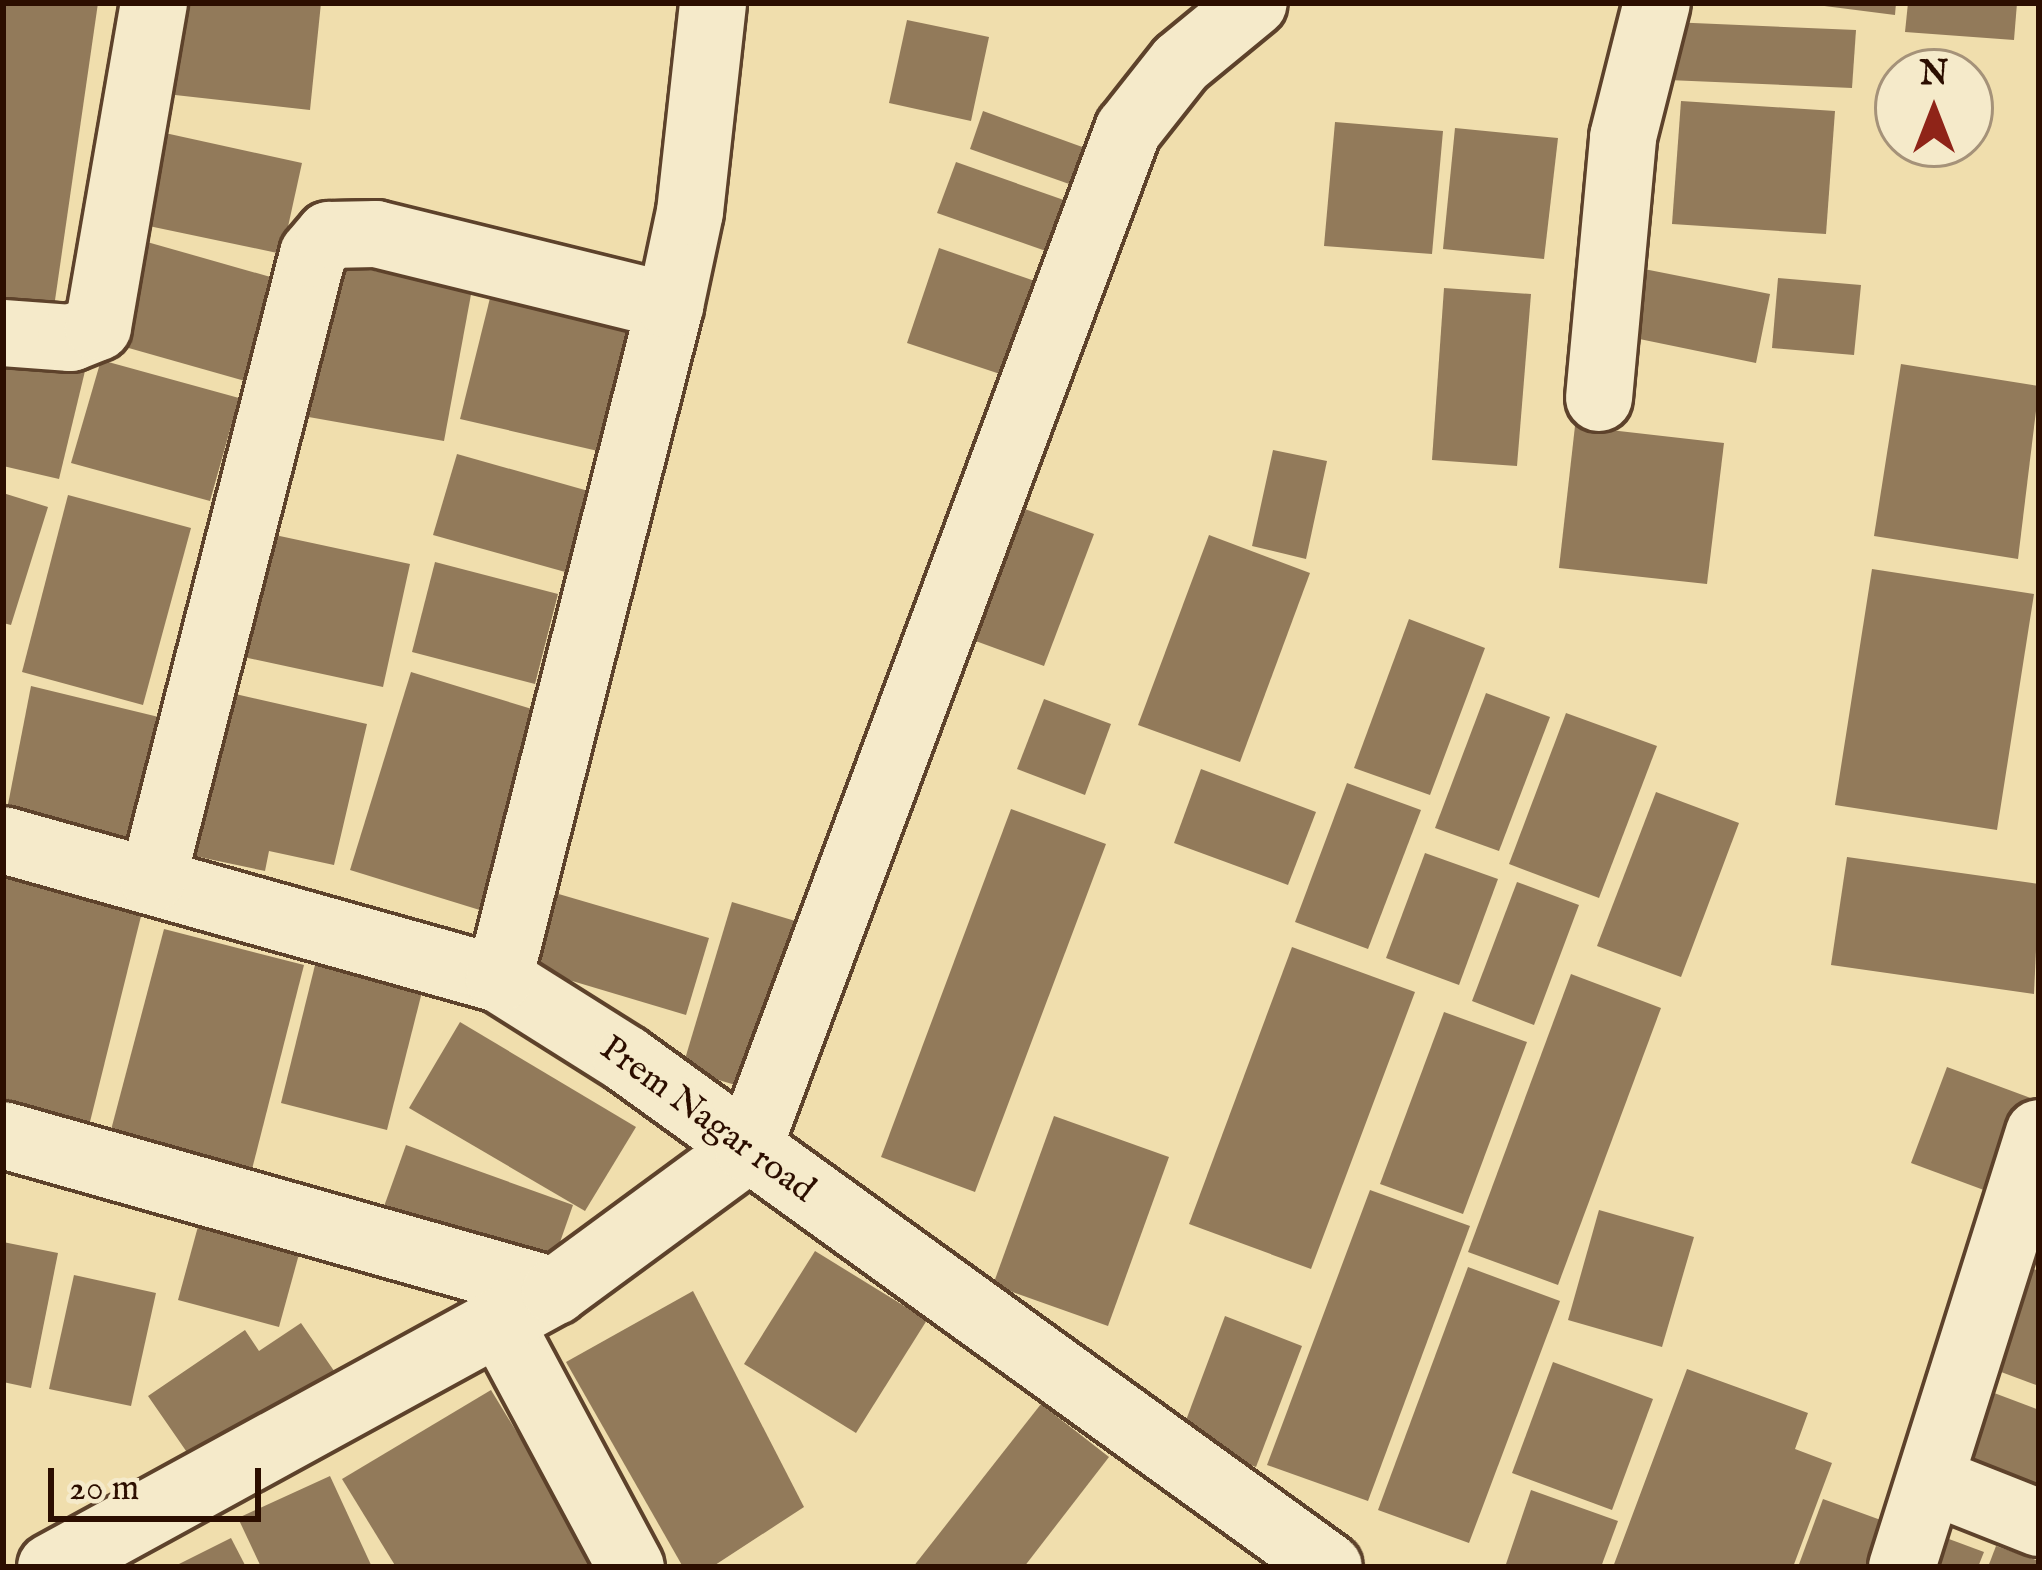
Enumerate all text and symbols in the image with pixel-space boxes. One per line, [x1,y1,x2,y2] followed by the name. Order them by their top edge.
[1874,48,1994,168] north arrow
[1920,54,1948,96] text: N
[591,1027,823,1213] street label: Prem Nagar road
[54,1444,267,1518] scale bar
[69,1466,139,1512] text: 20 m

